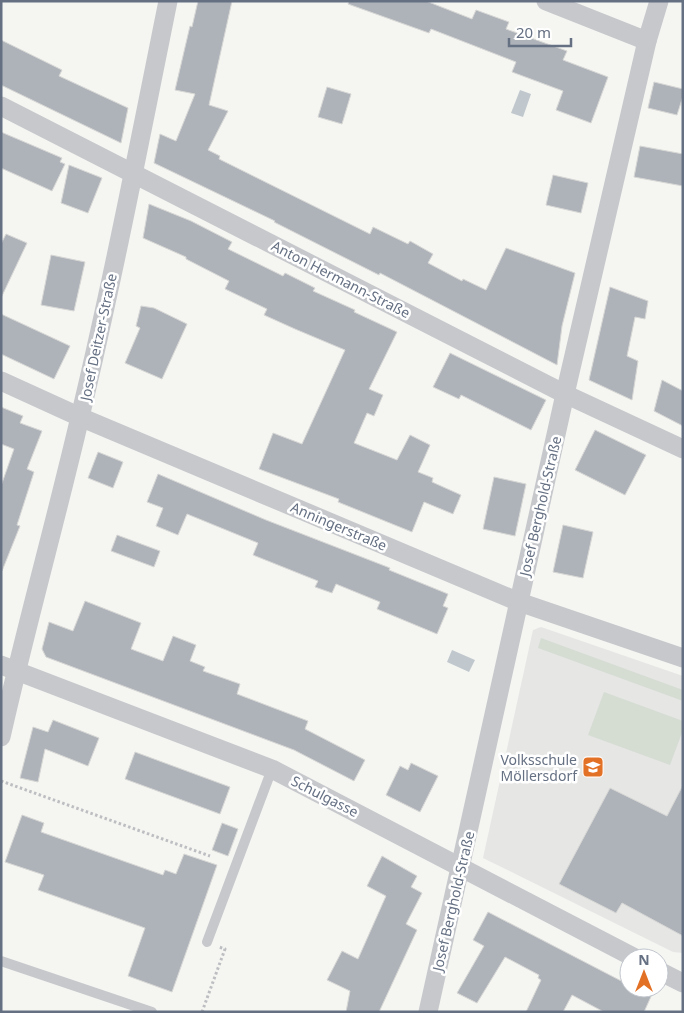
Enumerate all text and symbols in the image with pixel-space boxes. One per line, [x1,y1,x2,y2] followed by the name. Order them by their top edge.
[509,15,572,47] scale bar
[516,22,551,42] text: 20 m
[268,236,414,322] street label: Anton Hermann-Straße
[75,271,121,404] street label: Josef Deitzer-Straße
[514,434,565,580] street label: Josef Berghold-Straße
[288,497,390,555] street label: Anningerstraße
[500,750,578,785] place label: Volksschule Möllersdorf
[581,755,605,779] school or university icon: Volksschule Möllersdorf
[288,771,362,821] street label: Schulgasse
[427,829,478,975] street label: Josef Berghold-Straße
[619,948,669,998] north arrow
[638,950,650,969] text: N

